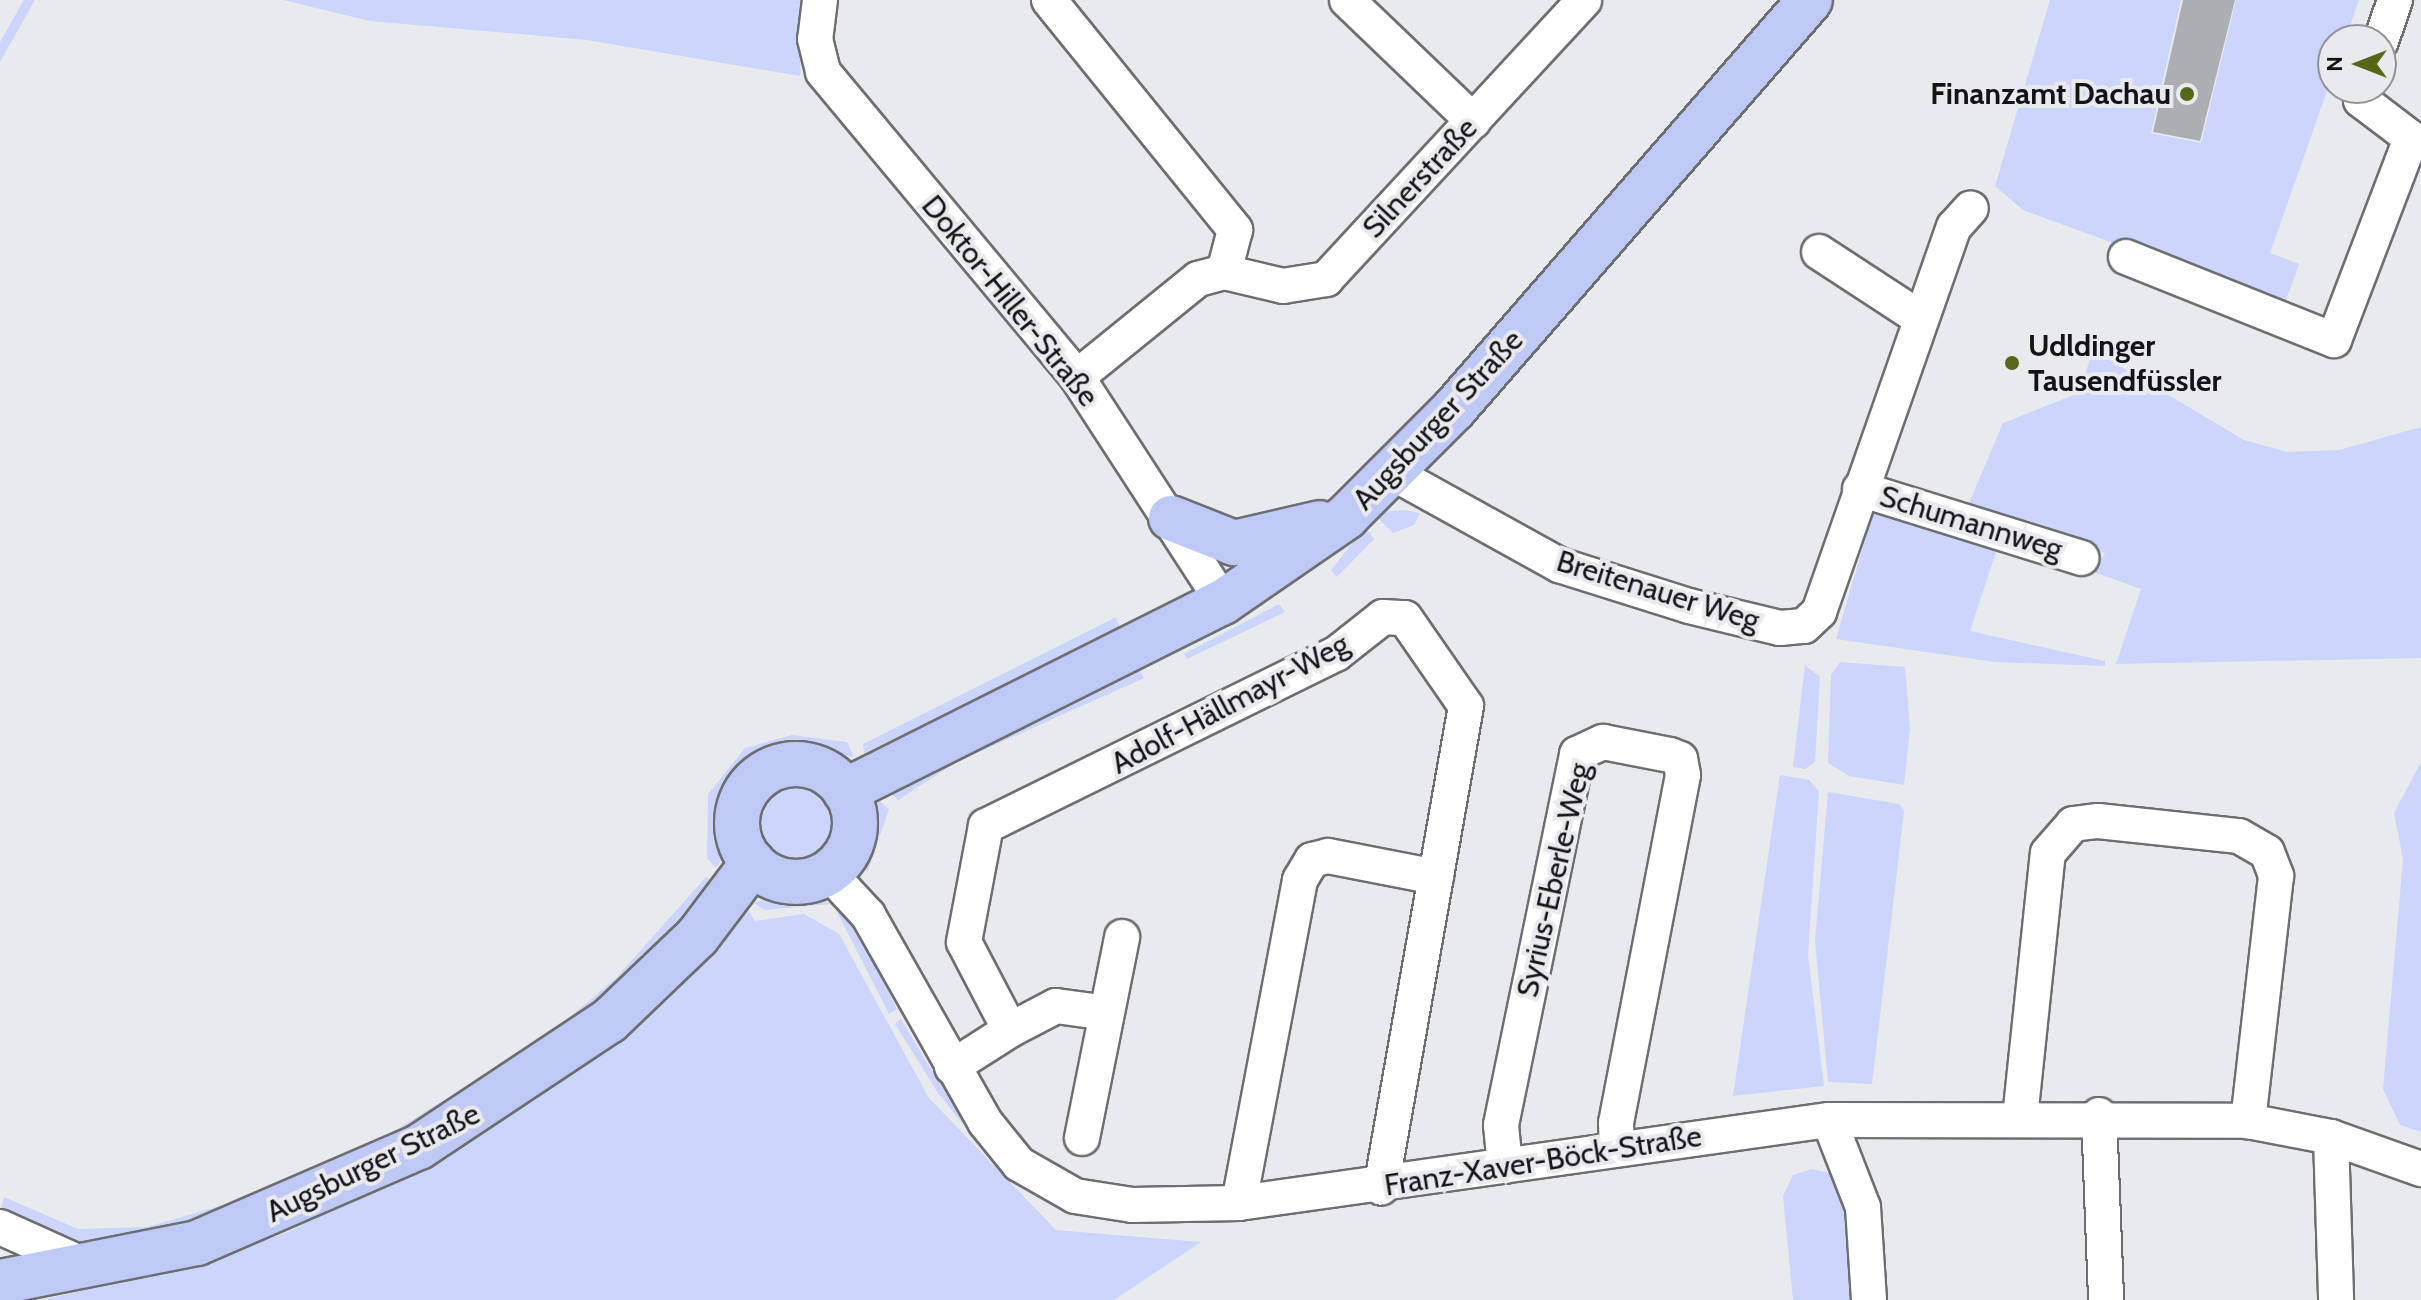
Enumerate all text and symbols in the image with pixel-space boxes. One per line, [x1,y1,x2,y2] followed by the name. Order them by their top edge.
[2317,24,2397,104] north arrow
[2321,56,2348,72] text: N
[1930,76,2171,112] place label: Finanzamt Dachau
[2178,85,2196,103] marker: Finanzamt Dachau
[1355,110,1485,246] street label: Silnerstraße
[914,188,1106,414] street label: Doktor-Hiller-Straße
[1345,323,1531,517] street label: Augsburger Straße
[2028,328,2221,398] place label: Udldinger Tausendfüssler
[2003,354,2021,372] marker: Udldinger Tausendfüssler
[1875,478,2067,568] street label: Schumannweg
[1552,543,1764,639] street label: Breitenauer Weg
[1105,626,1355,782] street label: Adolf-Hällmayr-Weg
[1510,759,1598,1001] street label: Syrius-Eberle-Weg
[261,1096,485,1230] street label: Augsburger Straße
[1382,1118,1704,1204] street label: Franz-Xaver-Böck-Straße

